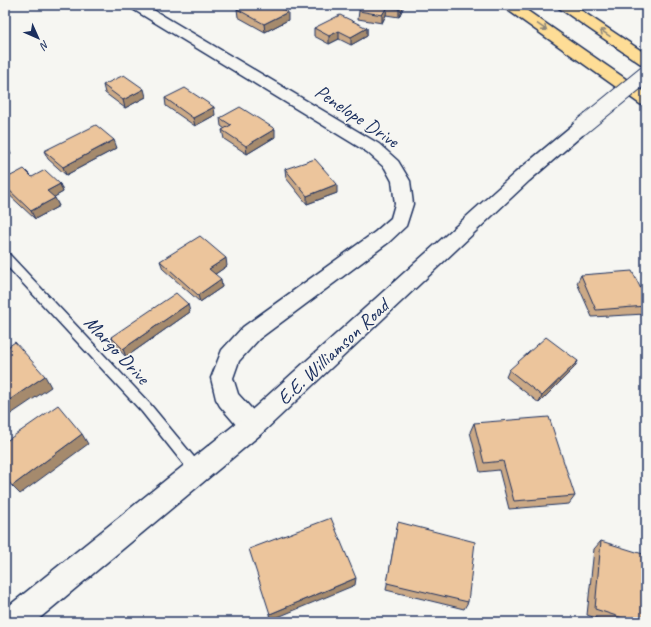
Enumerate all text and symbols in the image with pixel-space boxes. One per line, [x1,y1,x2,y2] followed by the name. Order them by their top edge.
[18,18,58,58] north arrow
[536,23,547,31] one-way arrow
[600,29,611,37] one-way arrow
[36,38,52,54] text: N
[310,79,405,154] street label: Penelope Drive
[272,292,396,410] street label: E.E. Williamson Road
[79,310,156,391] street label: Margo Drive

